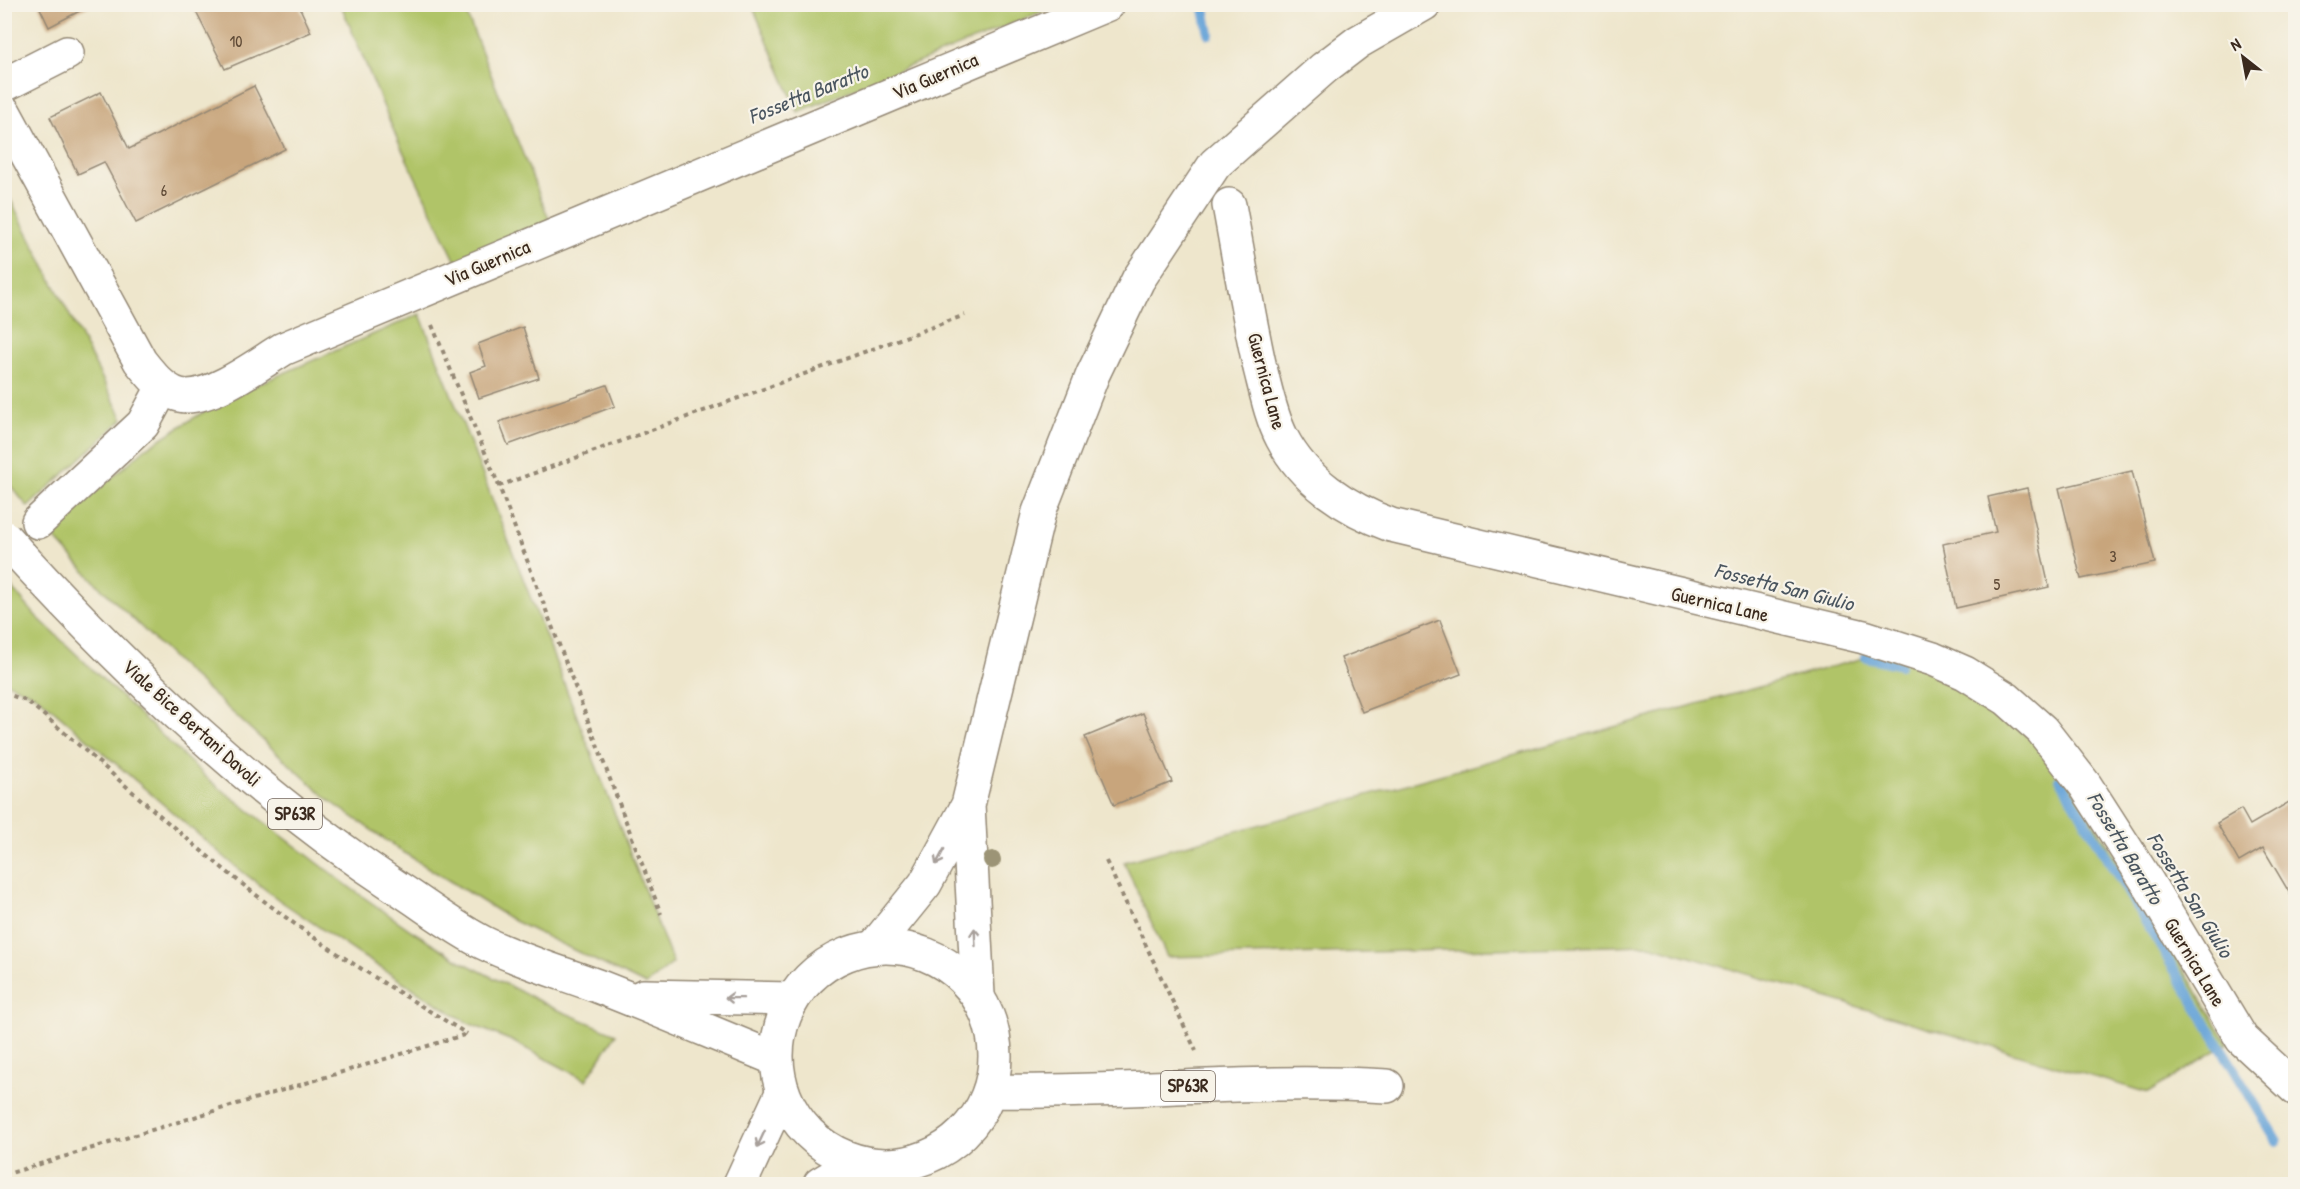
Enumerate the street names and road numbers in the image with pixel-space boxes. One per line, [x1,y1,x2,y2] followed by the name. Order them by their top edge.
[888,45,982,106] street label: Via Guernica
[440,232,534,293] street label: Via Guernica
[1242,329,1293,432] street label: Guernica Lane
[1669,579,1772,628] street label: Guernica Lane
[117,653,268,792] street label: Viale Bice Bertani Davoli
[268,799,322,829] road number: SP63R
[2158,912,2233,1011] street label: Guernica Lane
[1161,1071,1215,1101] road number: SP63R

